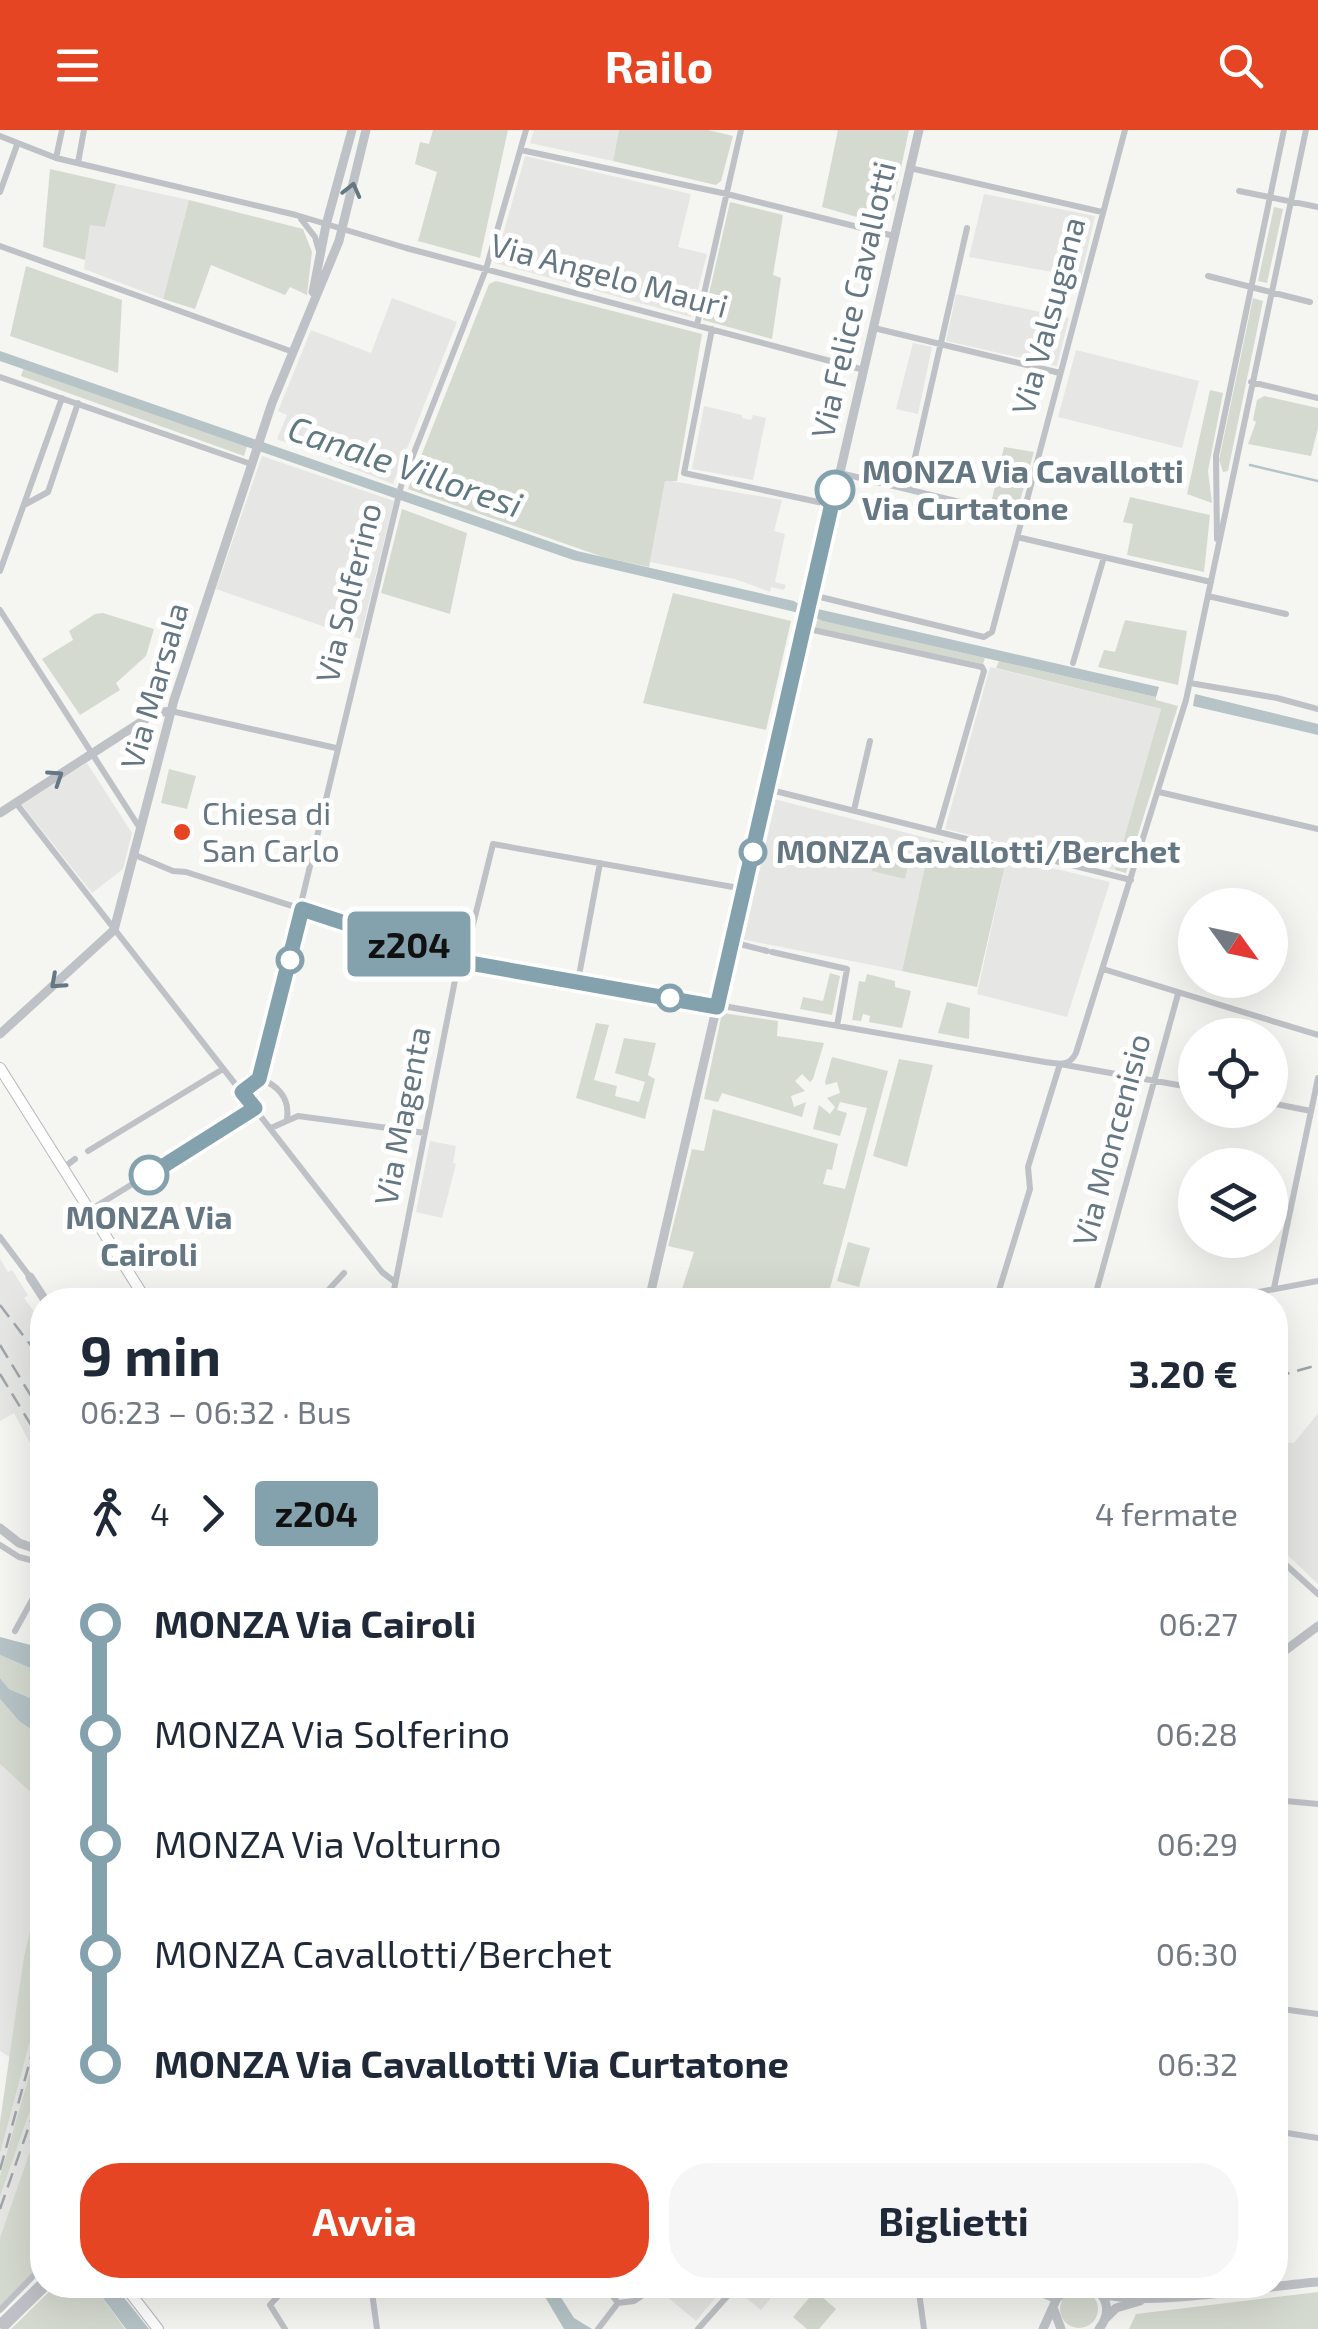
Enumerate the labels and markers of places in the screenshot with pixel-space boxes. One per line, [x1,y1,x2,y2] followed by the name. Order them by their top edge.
[862,451,1184,526] place label: MONZA Via Cavallotti Via Curtatone
[816,471,854,509] marker: MONZA Via Cavallotti Via Curtatone
[202,793,340,868] place label: Chiesa di San Carlo
[171,821,193,843] marker: Chiesa di San Carlo
[776,831,1180,869] place label: MONZA Cavallotti/Berchet
[740,839,766,865] marker: MONZA Cavallotti/Berchet
[277,947,303,973] unlabelled marker
[657,985,683,1011] unlabelled marker
[130,1156,168,1194] marker: MONZA Via Cairoli
[65,1197,233,1272] place label: MONZA Via Cairoli

